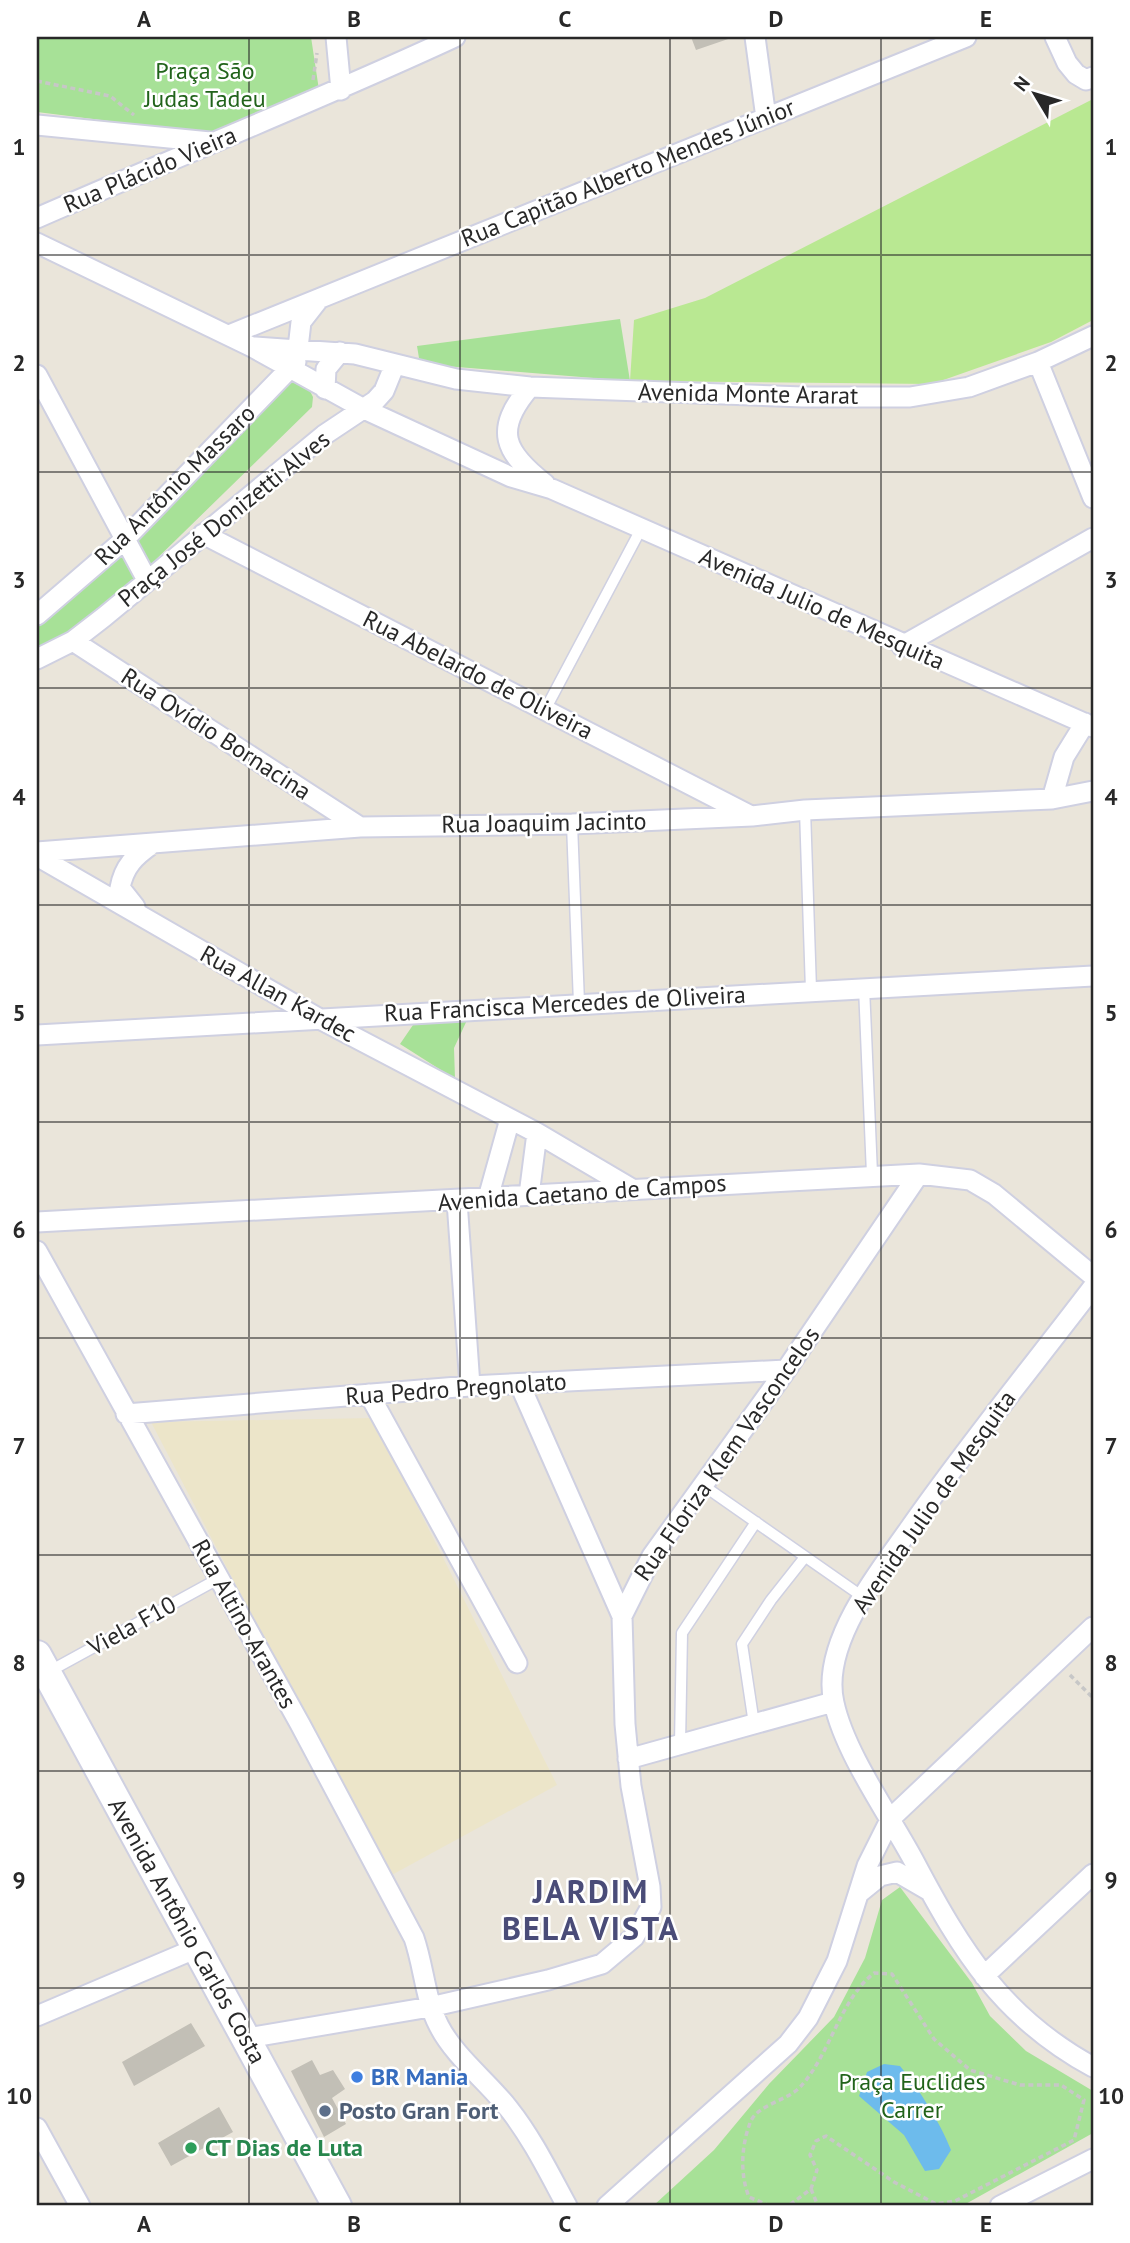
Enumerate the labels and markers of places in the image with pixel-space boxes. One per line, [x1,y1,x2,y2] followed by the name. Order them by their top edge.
[371,2061,468,2092] place label: BR Mania
[349,2069,365,2085] marker: BR Mania
[339,2095,499,2126] place label: Posto Gran Fort
[317,2103,333,2119] marker: Posto Gran Fort
[205,2132,363,2163] place label: CT Dias de Luta
[183,2140,199,2156] marker: CT Dias de Luta

